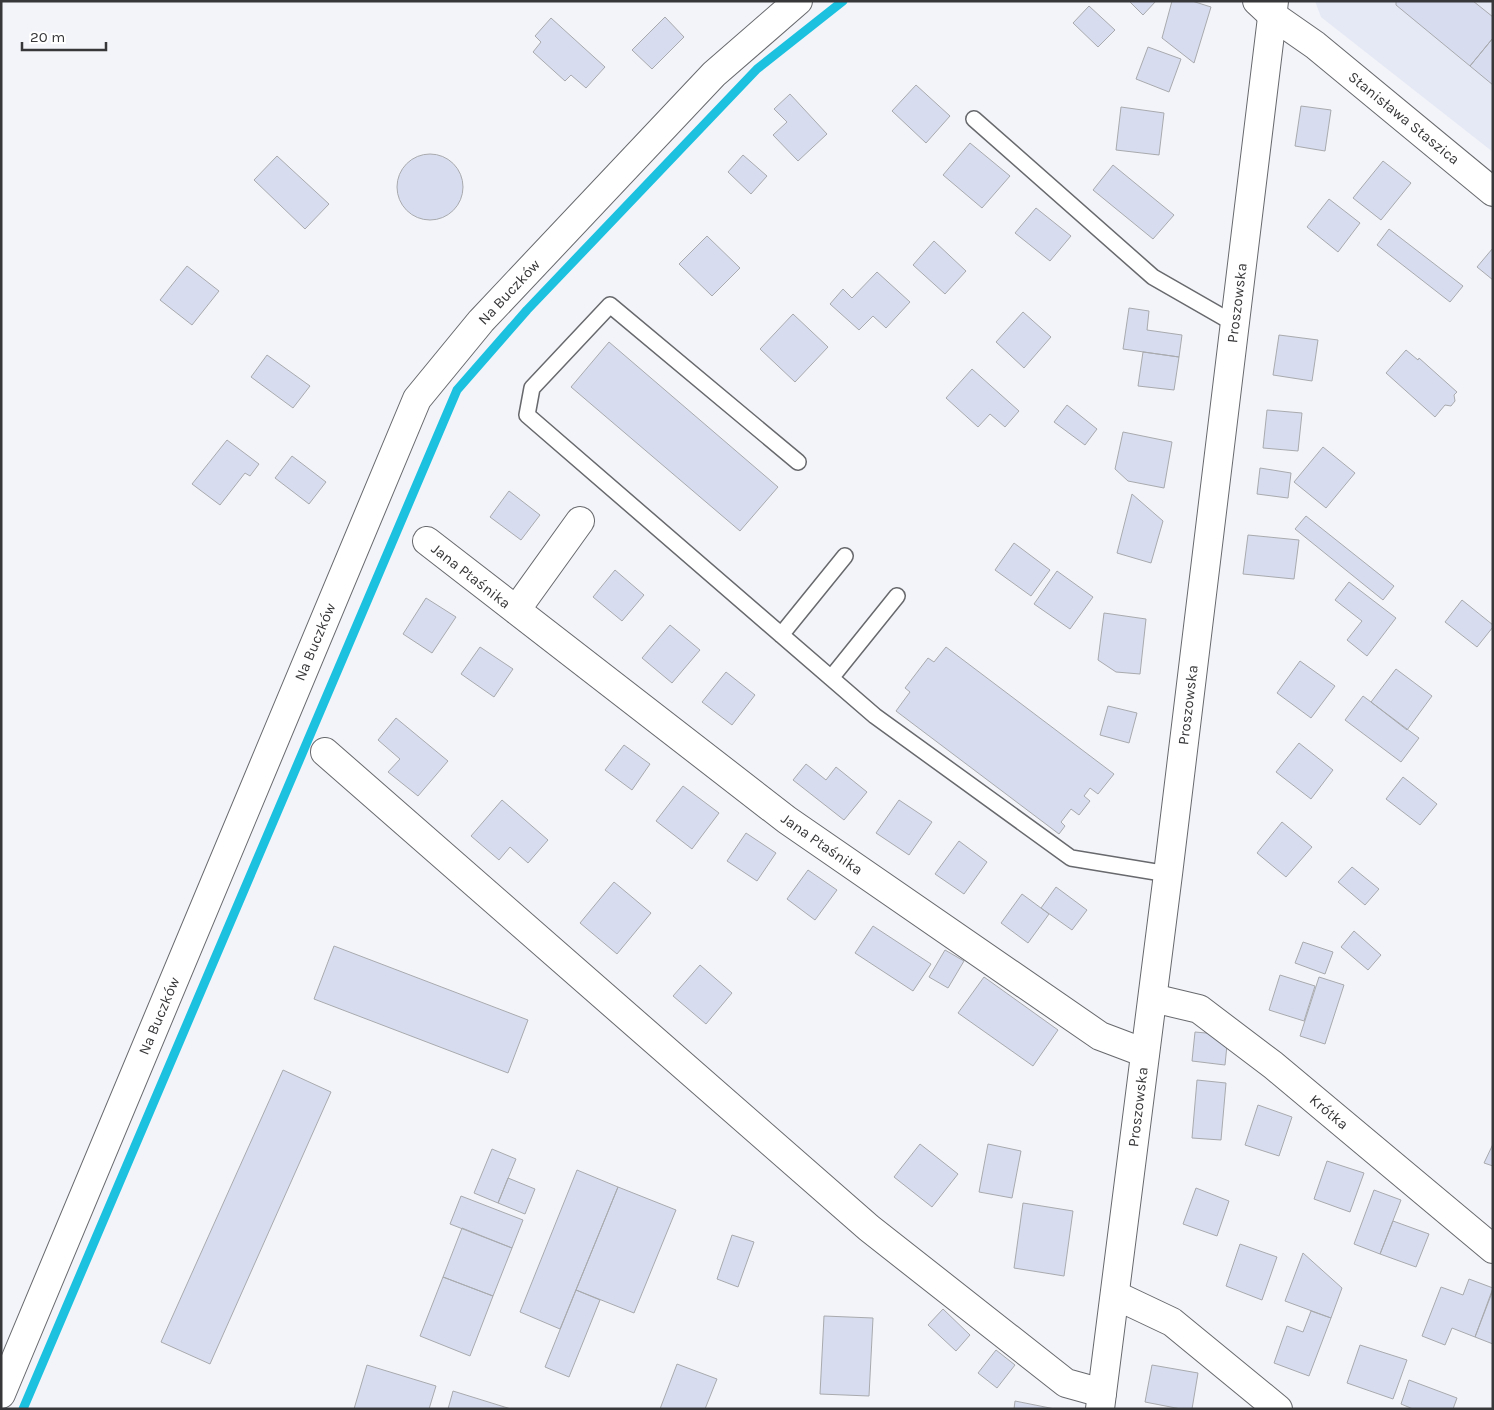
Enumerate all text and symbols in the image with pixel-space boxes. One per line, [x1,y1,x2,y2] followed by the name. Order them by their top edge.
[22,20,106,52] scale bar
[30,28,65,46] text: 20 m
[1345,68,1463,168] street label: Stanisława Staszica
[474,255,544,328] street label: Na Buczków
[1223,262,1251,344] street label: Proszowska
[428,540,514,612] street label: Jana Ptaśnika
[291,600,340,684] street label: Na Buczków
[1174,664,1202,746] street label: Proszowska
[778,809,866,879] street label: Jana Ptaśnika
[135,974,184,1058] street label: Na Buczków
[1124,1066,1152,1148] street label: Proszowska
[1306,1091,1352,1133] street label: Krótka

